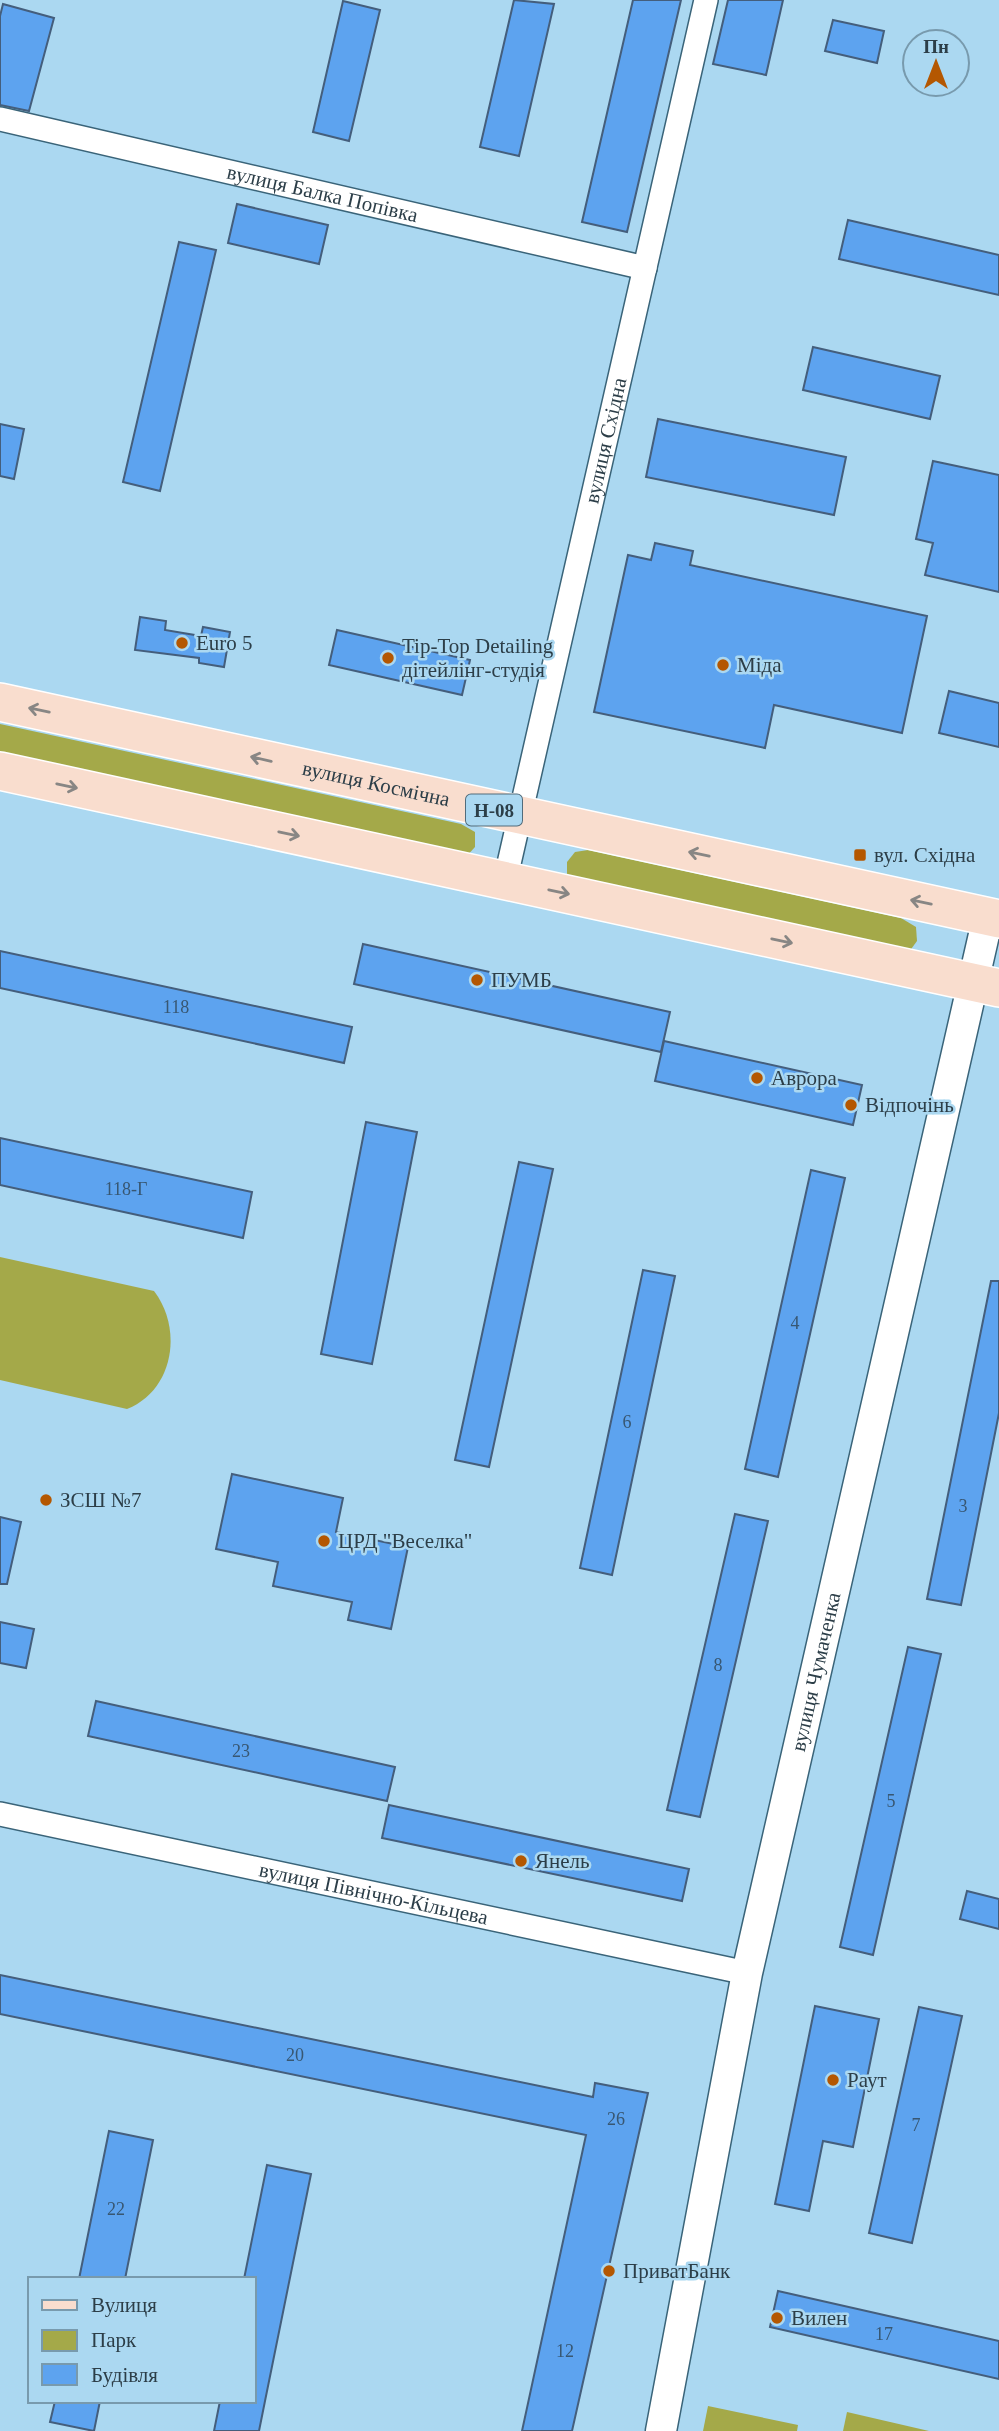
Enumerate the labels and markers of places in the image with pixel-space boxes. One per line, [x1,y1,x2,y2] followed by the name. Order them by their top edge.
[196,631,253,655] place label: Euro 5
[402,634,554,682] place label: Tip-Top Detailing дітейлiнг-студiя
[174,635,190,651] marker: Euro 5
[380,650,396,666] marker: Tip-Top Detailing дітейлiнг-студiя
[737,653,782,677] place label: Міда
[715,657,731,673] marker: Міда
[874,843,976,867] place label: вул. Східна
[852,847,868,863] marker: вул. Східна
[491,968,552,992] place label: ПУМБ
[469,972,485,988] marker: ПУМБ
[771,1066,838,1090] place label: Аврора
[749,1070,765,1086] marker: Аврора
[865,1093,954,1117] place label: Відпочінь
[843,1097,859,1113] marker: Відпочінь
[60,1488,142,1512] place label: ЗСШ №7
[38,1492,54,1508] marker: ЗСШ №7
[338,1529,472,1553] place label: ЦРД "Веселка"
[316,1533,332,1549] marker: ЦРД "Веселка"
[535,1849,590,1873] place label: Янель
[513,1853,529,1869] marker: Янель
[847,2068,887,2092] place label: Раут
[825,2072,841,2088] marker: Раут
[623,2259,731,2283] place label: ПриватБанк
[601,2263,617,2279] marker: ПриватБанк
[791,2306,847,2330] place label: Вилен
[769,2310,785,2326] marker: Вилен

